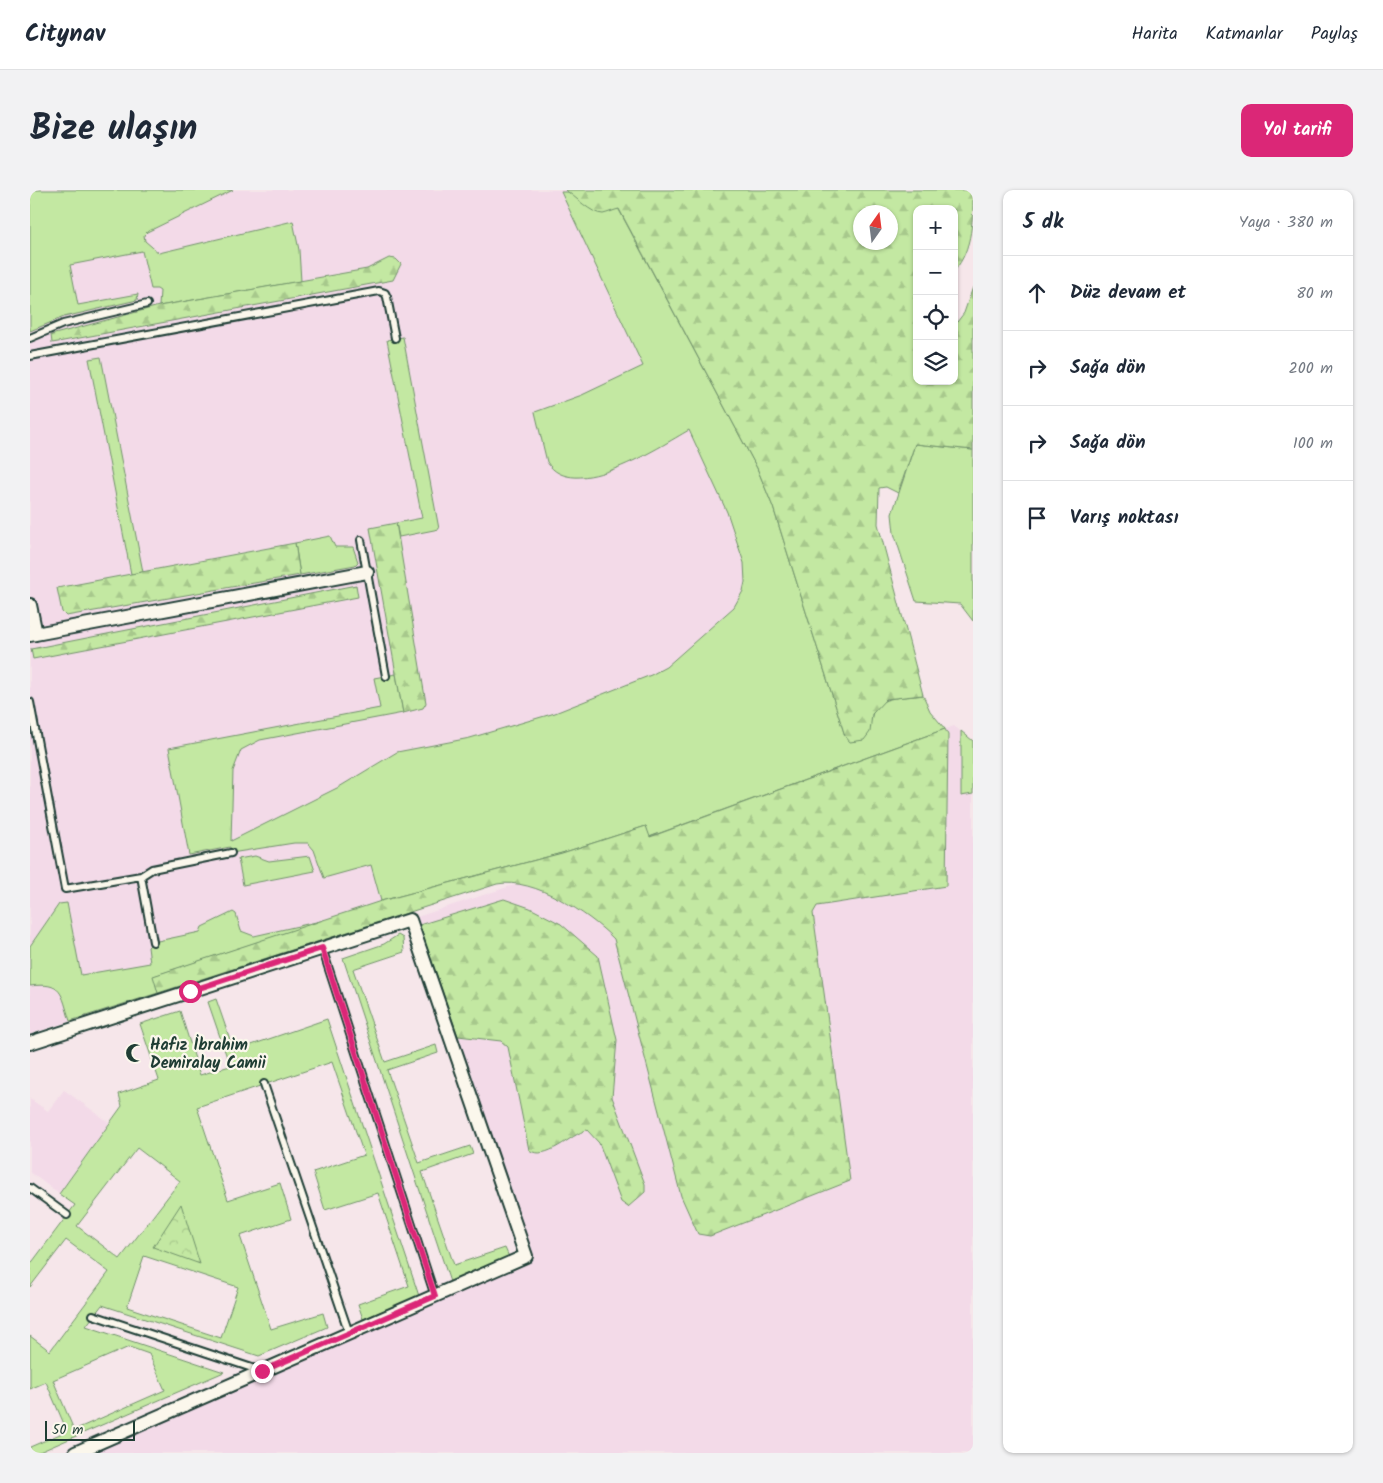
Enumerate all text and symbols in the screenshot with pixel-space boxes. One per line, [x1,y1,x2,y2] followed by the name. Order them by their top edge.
[25,15,105,54] text: Citynav
[1131,20,1178,49] text: Harita
[1206,20,1283,49] text: Katmanlar
[1311,20,1358,49] text: Paylaş
[30,102,197,158] text: Bize ulaşın
[1241,104,1353,157] button: Yol tarifi
[853,205,898,250] north arrow
[913,205,958,385] map controls
[913,205,958,250] button: +
[1023,206,1063,239] text: 5 dk
[1239,210,1333,235] text: Yaya · 380 m
[913,250,958,295] button: −
[1070,278,1186,308] text: Düz devam et
[1023,279,1051,307] icon: ahead
[1296,281,1333,306] text: 80 m
[913,295,958,340] button: locate
[913,340,958,385] button: layers
[1070,353,1146,383] text: Sağa dön
[1023,354,1051,382] icon: right
[1289,356,1333,381] text: 200 m
[1070,428,1146,458] text: Sağa dön
[1023,429,1051,457] icon: right
[1293,431,1333,456] text: 100 m
[1070,503,1178,533] text: Varış noktası
[1023,504,1051,532] icon: arrive
[179,980,202,1003] route start
[150,1033,267,1076] place label: Hafız İbrahim Demiralay Camii
[124,1042,146,1064] mosque icon: Hafız İbrahim Demiralay Camii
[251,1360,274,1383] route end
[45,1418,135,1441] scale bar
[52,1419,83,1441] text: 50 m

